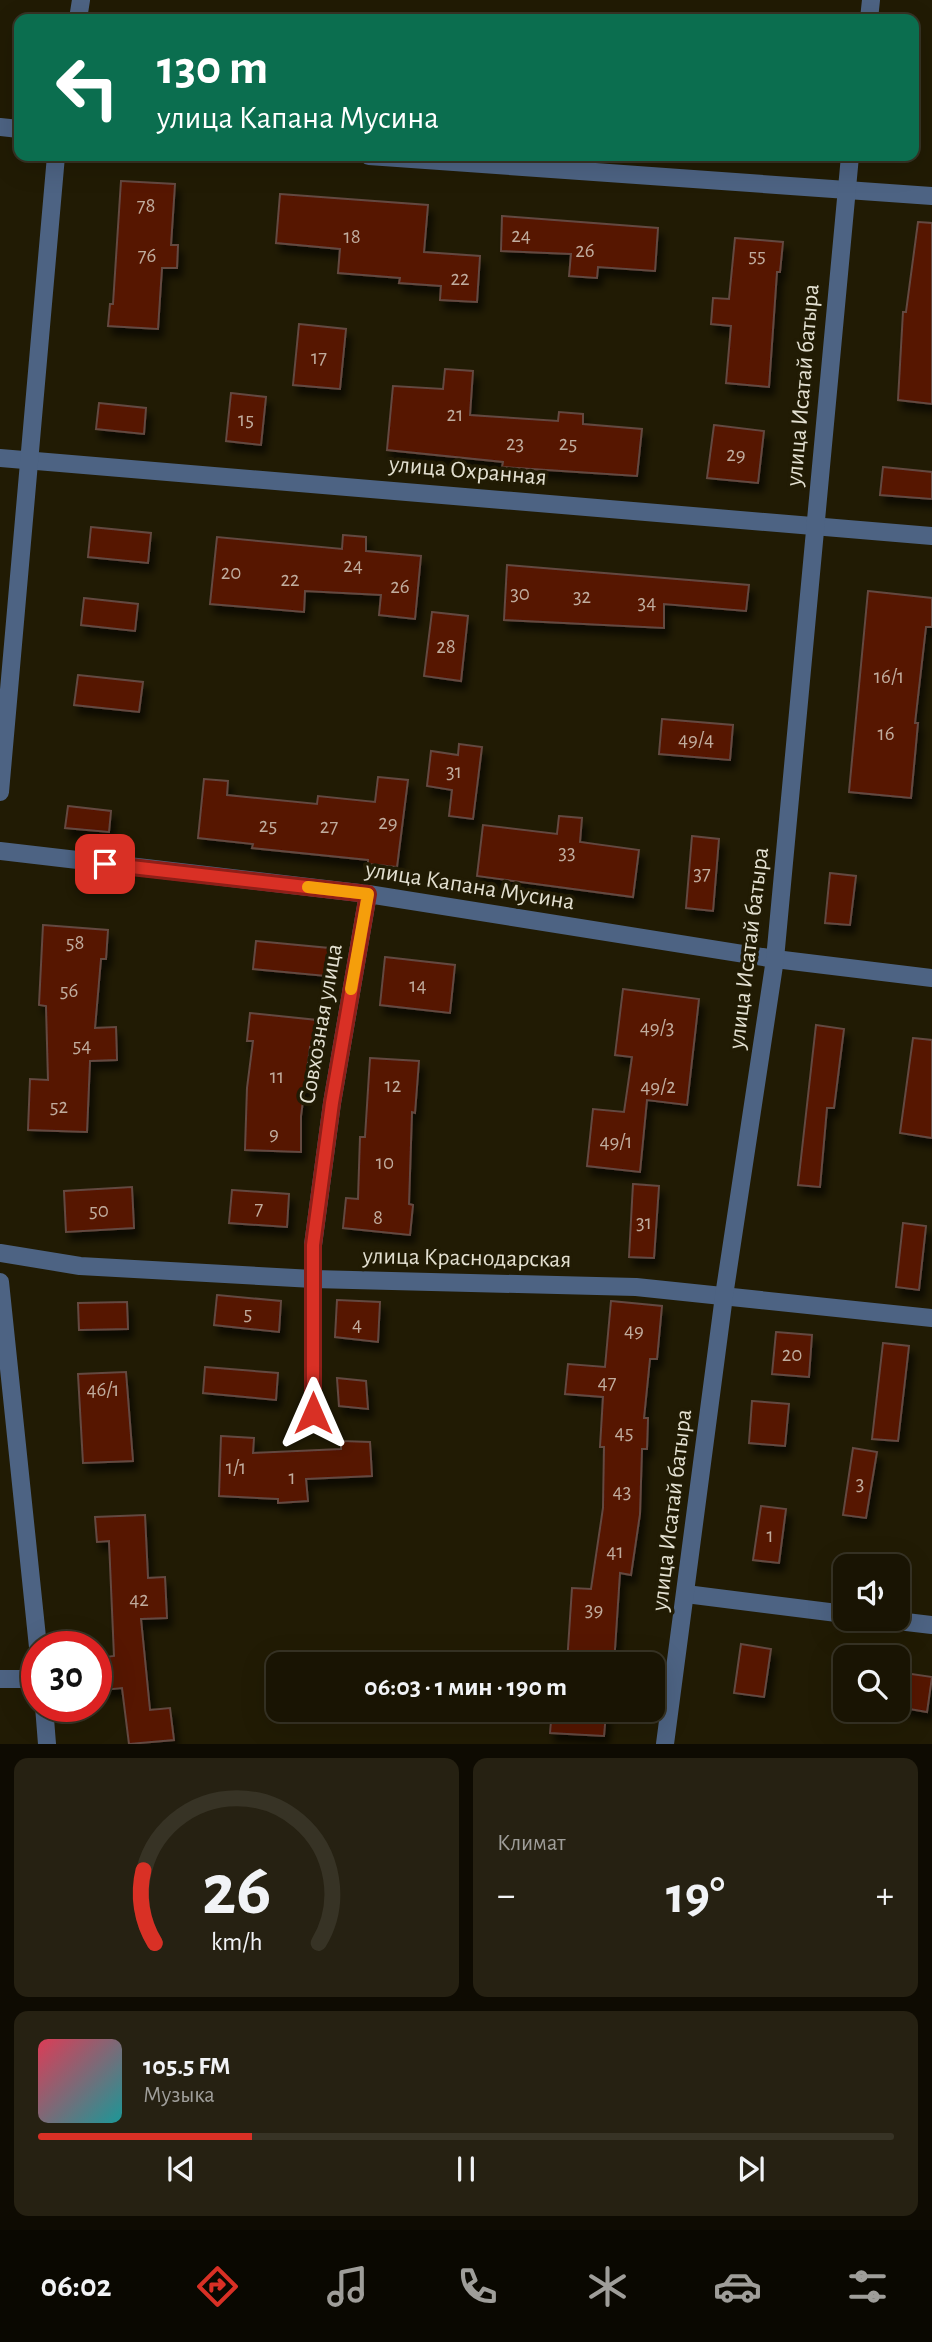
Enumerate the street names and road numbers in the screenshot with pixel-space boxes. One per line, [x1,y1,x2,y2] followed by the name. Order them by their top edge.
[782,283,824,488] street label: улица Исатай батыра
[387,452,548,490] street label: улица Охранная
[725,846,773,1051] street label: улица Исатай батыра
[363,857,576,914] street label: улица Капана Мусина
[295,942,347,1106] street label: Совхозная улица
[361,1244,572,1272] street label: улица Краснодарская
[648,1408,696,1613] street label: улица Исатай батыра

